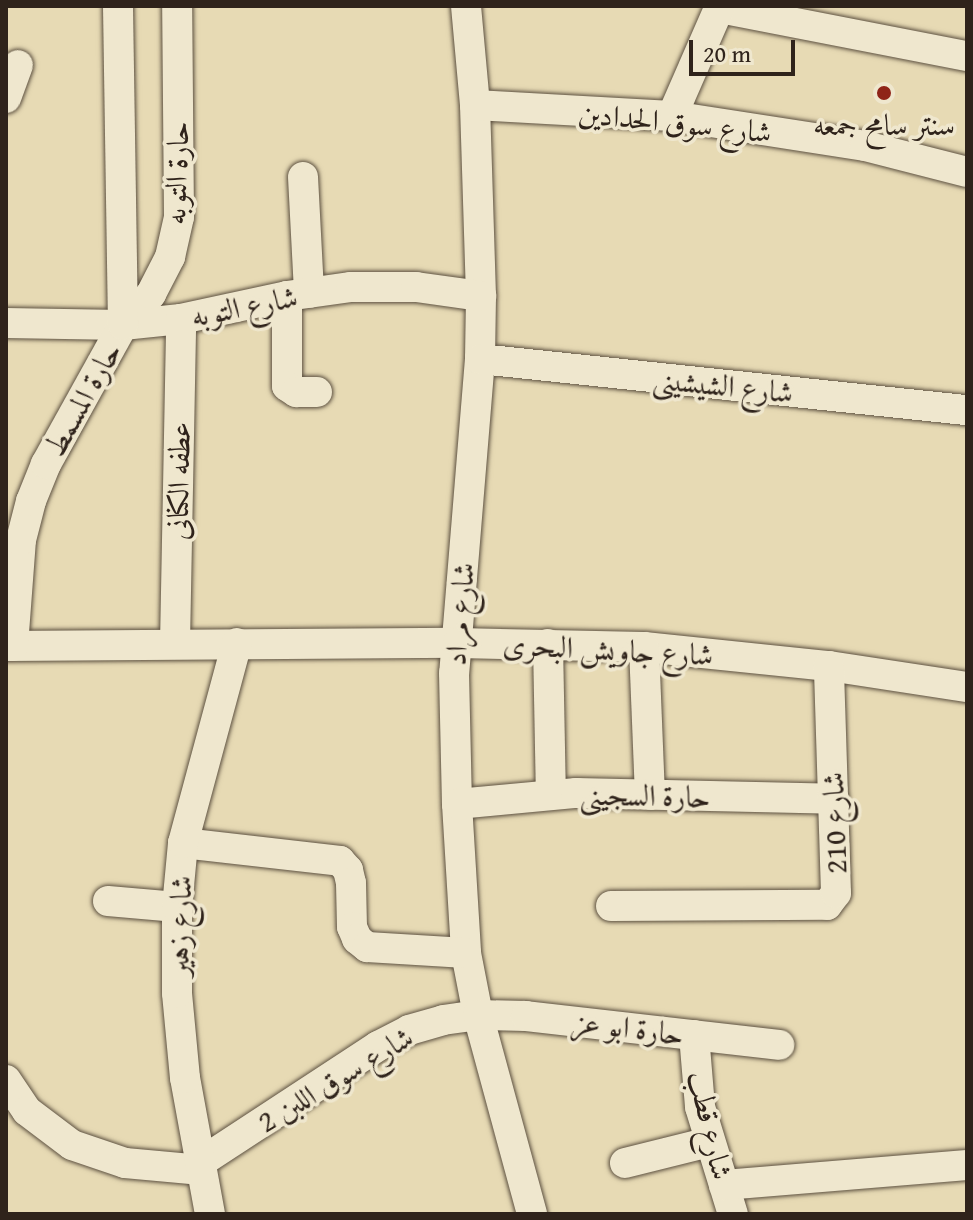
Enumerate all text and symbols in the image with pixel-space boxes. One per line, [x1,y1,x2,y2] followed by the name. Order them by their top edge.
[693,24,799,74] scale bar
[703,36,751,71] text: 20 m
[875,84,893,102] marker: سنتر سامح جمعه
[577,94,773,150] street label: شارع سوق الحدادين
[813,106,955,142] place label: سنتر سامح جمعه
[156,121,196,225] street label: حارة التوبه
[188,278,300,334] street label: شارع التوبه
[36,335,128,463] street label: حارة المسمط
[651,360,795,410] street label: شارع الشيشينى
[159,421,197,541] street label: عطفه الكنانى
[437,561,481,667] street label: شارع مراد
[502,626,714,672] street label: شارع جاويش البحرى
[814,771,854,875] street label: شارع 210
[579,776,711,814] street label: حارة السجينى
[159,875,199,977] street label: شارع زهير
[570,1002,686,1052] street label: حارة ابو عز
[251,1018,419,1140] street label: شارع سوق اللبن 2
[681,1067,741,1183] street label: شارع قطب

